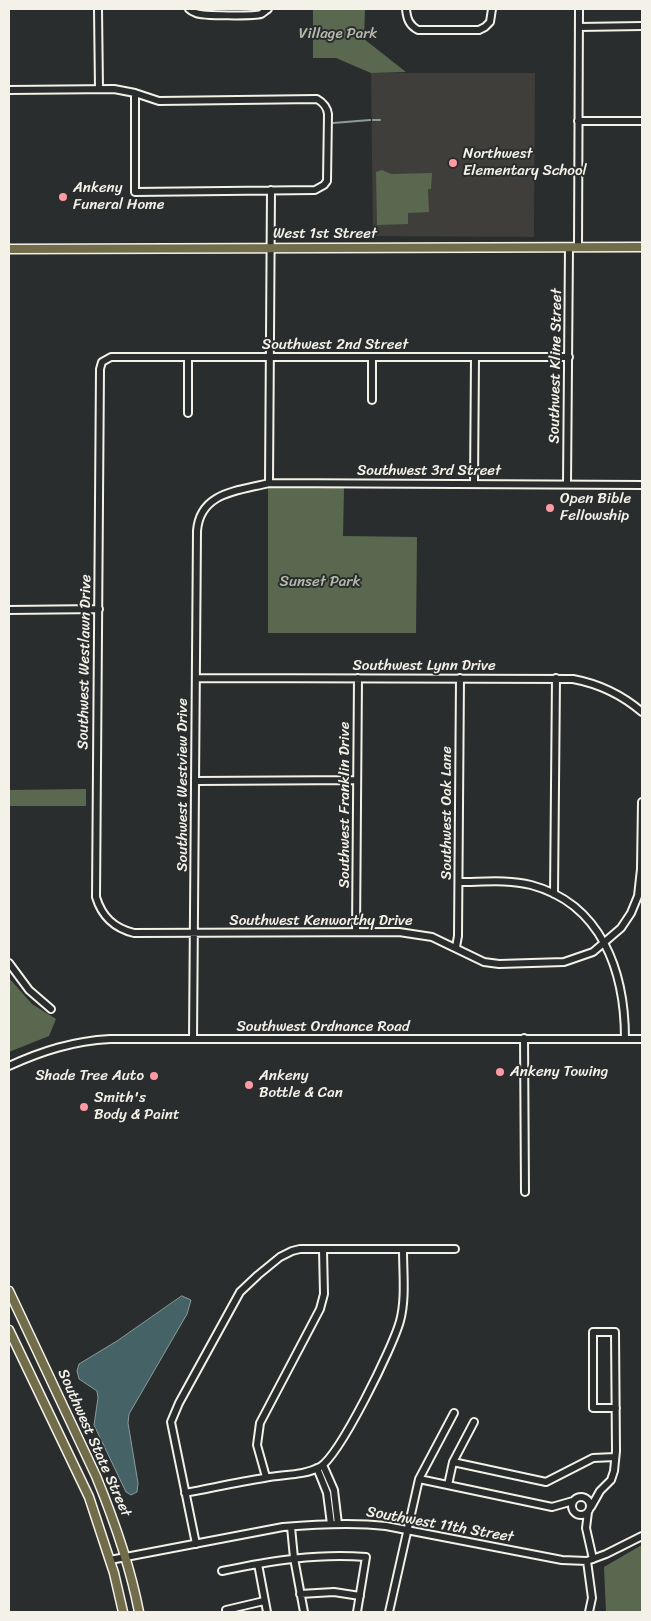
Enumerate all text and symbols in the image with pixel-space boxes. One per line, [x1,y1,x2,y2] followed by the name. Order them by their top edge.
[299,25,377,43] park label: Village Park
[463,145,587,180] place label: Northwest Elementary School
[447,157,459,169] marker: Northwest Elementary School
[73,179,164,214] place label: Ankeny Funeral Home
[57,191,69,203] marker: Ankeny Funeral Home
[273,225,377,243] street label: West 1st Street
[546,288,566,444] street label: Southwest Kline Street
[262,336,408,354] street label: Southwest 2nd Street
[357,462,501,480] street label: Southwest 3rd Street
[560,490,631,525] place label: Open Bible Fellowship
[544,502,556,514] marker: Open Bible Fellowship
[280,573,360,591] park label: Sunset Park
[74,574,96,750] street label: Southwest Westlawn Drive
[352,657,496,675] street label: Southwest Lynn Drive
[174,698,192,872] street label: Southwest Westview Drive
[336,722,354,888] street label: Southwest Franklin Drive
[438,746,456,880] street label: Southwest Oak Lane
[229,912,413,930] street label: Southwest Kenworthy Drive
[236,1018,410,1036] street label: Southwest Ordnance Road
[510,1063,608,1081] place label: Ankeny Towing
[494,1066,506,1078] marker: Ankeny Towing
[35,1067,144,1085] place label: Shade Tree Auto
[259,1067,343,1102] place label: Ankeny Bottle & Can
[148,1070,160,1082] marker: Shade Tree Auto
[243,1079,255,1091] marker: Ankeny Bottle & Can
[94,1089,179,1124] place label: Smith's Body & Paint
[78,1101,90,1113] marker: Smith's Body & Paint
[53,1366,135,1520] street label: Southwest State Street
[365,1503,515,1547] street label: Southwest 11th Street

